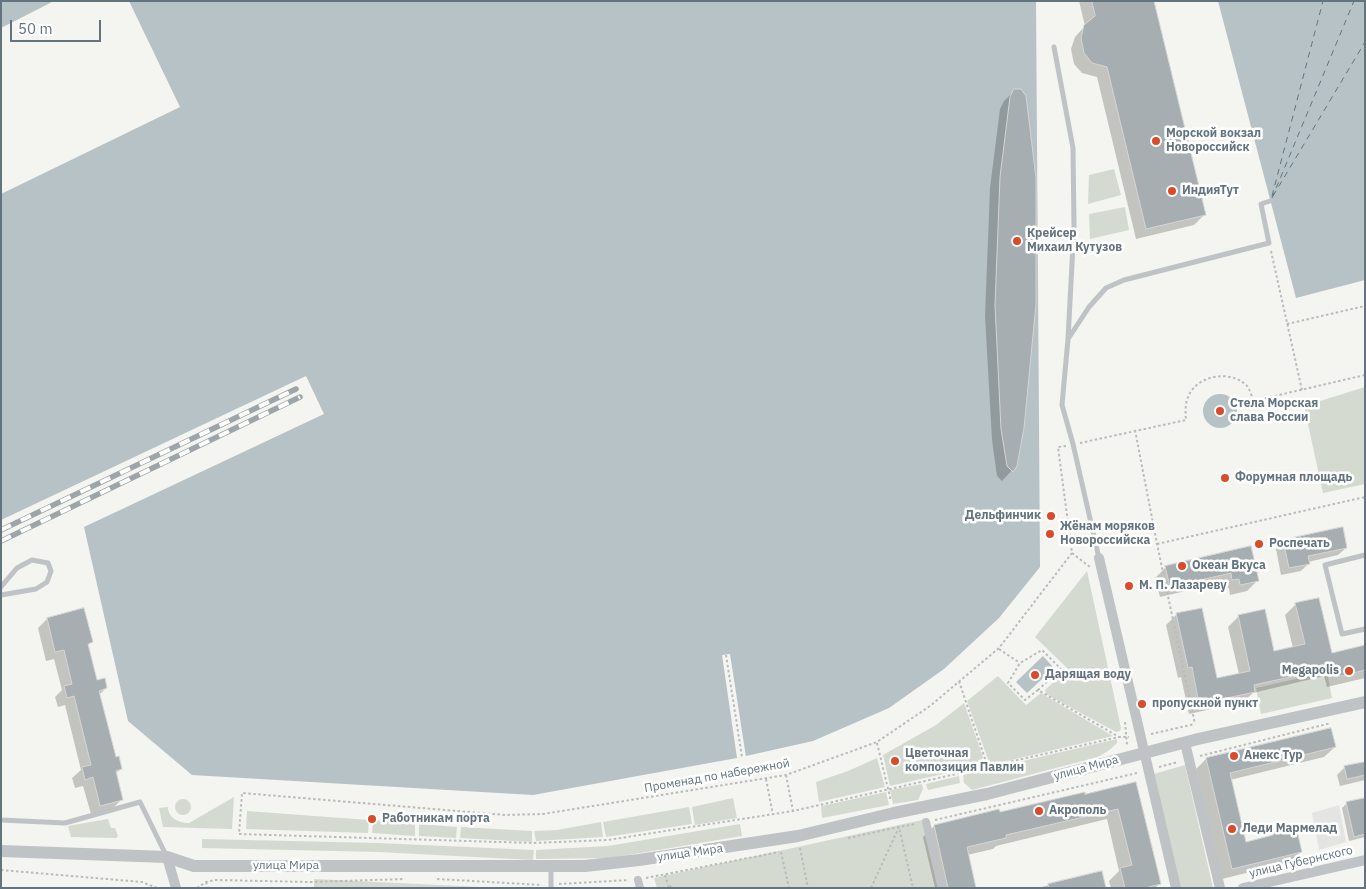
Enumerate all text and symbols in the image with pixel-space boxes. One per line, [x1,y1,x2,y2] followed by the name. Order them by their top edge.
[12,10,104,42] scale bar
[18,19,53,38] text: 50 m
[1166,127,1261,155] place label: Морской вокзал Новороссийск
[1150,135,1162,147] marker: Морской вокзал Новороссийск
[1182,184,1239,198] place label: ИндияТут
[1166,185,1178,197] marker: ИндияТут
[1027,227,1122,255] place label: Крейсер Михаил Кутузов
[1011,235,1023,247] marker: Крейсер Михаил Кутузов
[1230,397,1318,425] place label: Стела Морская слава России
[1214,405,1226,417] marker: Стела Морская слава России
[1235,471,1352,485] place label: Форумная площадь
[1219,472,1231,484] marker: Форумная площадь
[965,509,1041,523] place label: Дельфинчик
[1045,510,1057,522] marker: Дельфинчик
[1060,520,1155,548] place label: Жёнам моряков Новороссийска
[1044,528,1056,540] marker: Жёнам моряков Новороссийска
[1269,537,1330,551] place label: Роспечать
[1253,538,1265,550] marker: Роспечать
[1192,559,1266,573] place label: Океан Вкуса
[1176,560,1188,572] marker: Океан Вкуса
[1139,579,1227,593] place label: М. П. Лазареву
[1123,580,1135,592] marker: М. П. Лазареву
[1282,664,1339,678] place label: Megapolis
[1343,665,1355,677] marker: Megapolis
[1045,668,1131,682] place label: Дарящая воду
[1029,669,1041,681] marker: Дарящая воду
[1152,697,1258,711] place label: пропускной пункт
[1136,698,1148,710] marker: пропускной пункт
[905,747,1024,775] place label: Цветочная композиция Павлин
[1244,749,1303,763] place label: Анекс Тур
[1228,750,1240,762] marker: Анекс Тур
[1052,752,1120,784] street label: улица Мира
[889,755,901,767] marker: Цветочная композиция Павлин
[643,756,791,796] street label: Променад по набережной
[1049,804,1106,818] place label: Акрополь
[1033,805,1045,817] marker: Акрополь
[382,812,490,826] place label: Работникам порта
[366,813,378,825] marker: Работникам порта
[1242,822,1337,836] place label: Леди Мармелад
[1226,823,1238,835] marker: Леди Мармелад
[656,841,724,865] street label: улица Мира
[1248,843,1354,881] street label: улица Губернского
[253,859,319,873] street label: улица Мира

